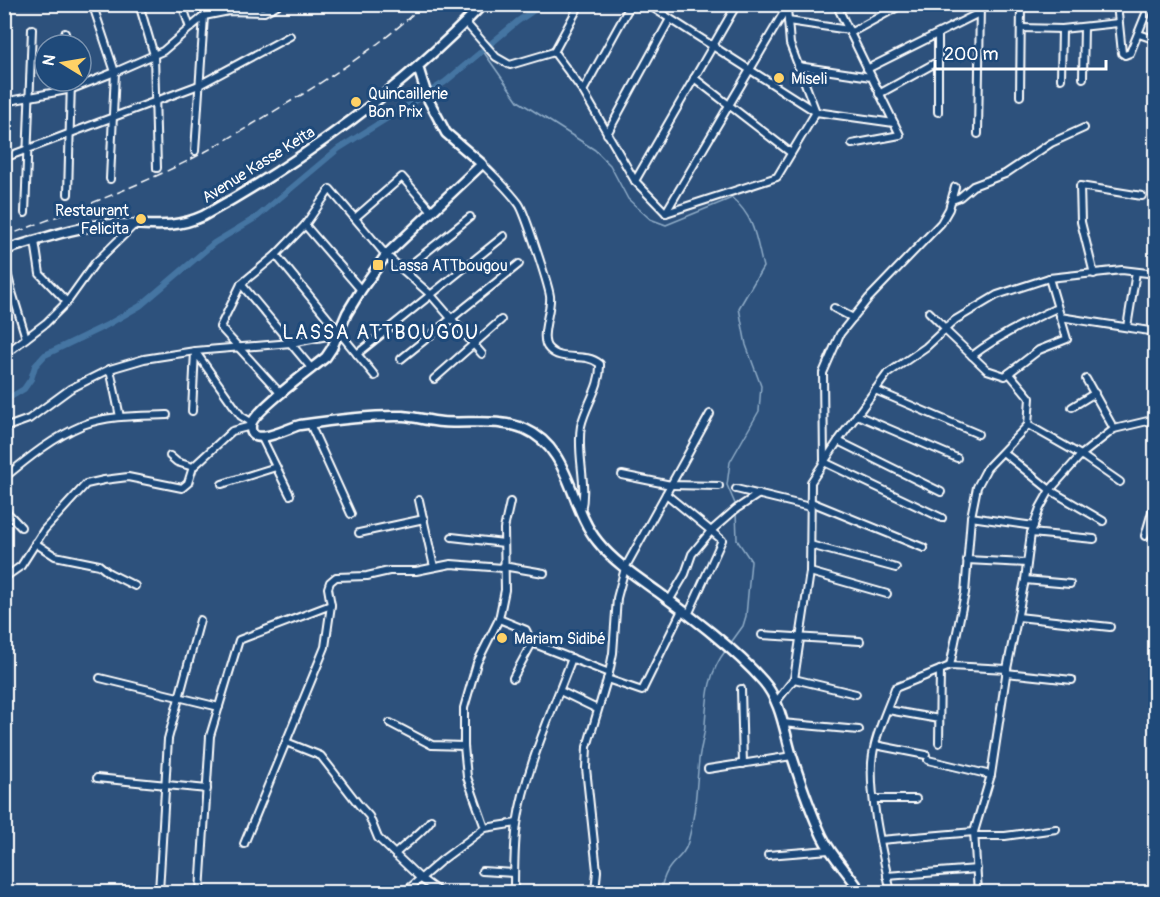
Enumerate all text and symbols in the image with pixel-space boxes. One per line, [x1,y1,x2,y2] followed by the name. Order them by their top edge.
[33,33,93,93] north arrow
[935,33,1106,71] scale bar
[944,43,999,66] text: 200 m
[38,53,60,68] text: N
[791,69,827,89] place label: Miseli
[772,71,786,85] marker: Miseli
[368,84,448,122] place label: Quincaillerie Bon Prix
[349,95,363,109] marker: Quincaillerie Bon Prix
[198,122,319,208] street label: Avenue Kasse Keita
[55,201,130,239] place label: Restaurant Felicita
[134,212,148,226] marker: Restaurant Felicita
[390,256,508,276] place label: Lassa ATTbougou
[371,258,385,272] marker: Lassa ATTbougou
[282,320,480,345] district label: LASSA ATTBOUGOU
[514,629,606,649] place label: Mariam Sidibé
[495,631,509,645] marker: Mariam Sidibé

